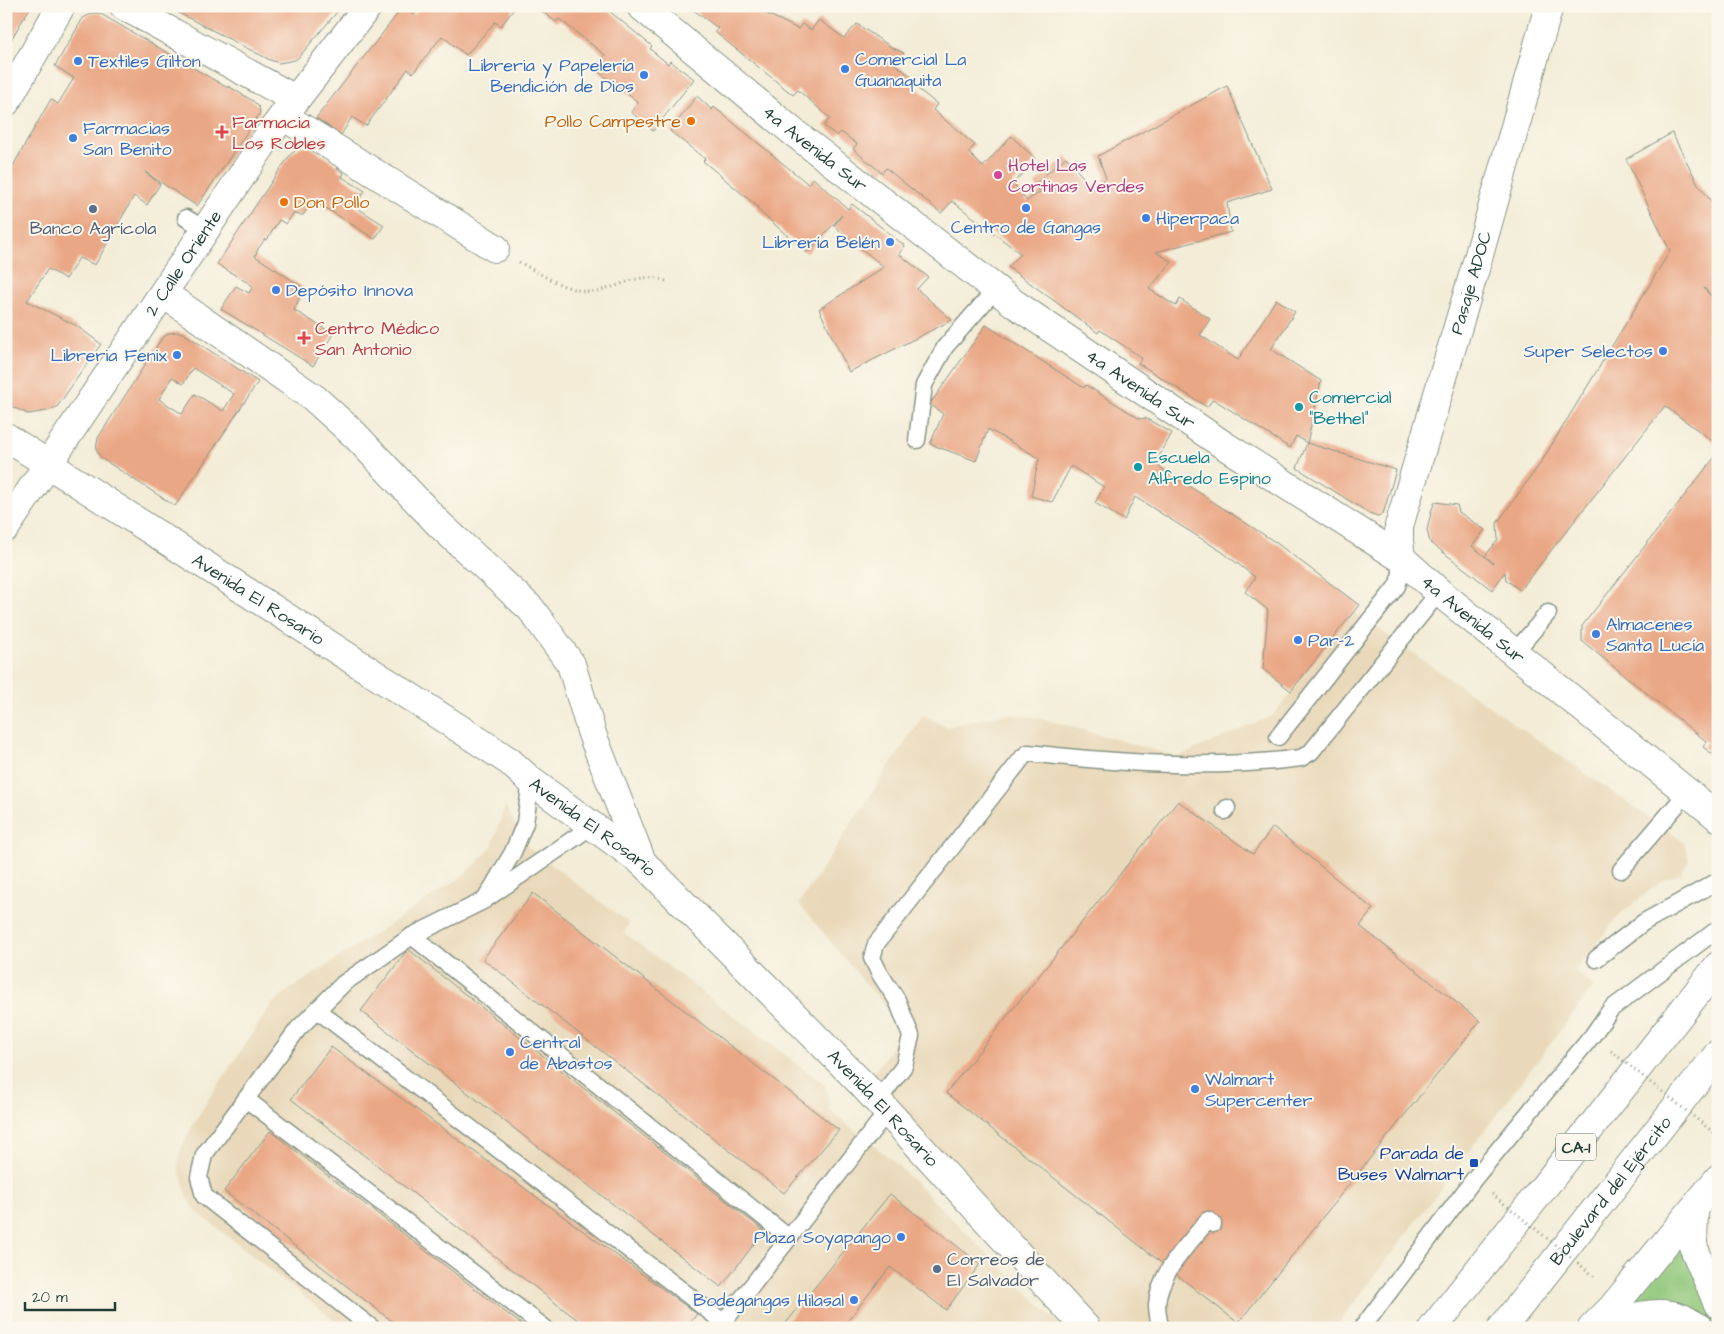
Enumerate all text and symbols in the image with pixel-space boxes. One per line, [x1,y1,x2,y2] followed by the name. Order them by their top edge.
[855,47,966,93] place label: Comercial La Guanaquita
[88,49,201,74] place label: Textiles Gilton
[468,53,634,99] place label: Libreria y Papelería Bendición de Dios
[72,55,84,67] marker: Textiles Gilton
[839,63,851,75] marker: Comercial La Guanaquita
[638,69,650,81] marker: Libreria y Papelería Bendición de Dios
[757,100,873,198] street label: 4a Avenida Sur
[545,109,681,134] place label: Pollo Campestre
[232,110,326,156] place label: Farmacia Los Robles
[685,115,697,127] marker: Pollo Campestre
[83,116,172,162] place label: Farmacias San Benito
[216,126,228,138] marker: Farmacia Los Robles
[67,132,79,144] marker: Farmacias San Benito
[1008,153,1144,199] place label: Hotel Las Cortinas Verdes
[992,169,1004,181] marker: Hotel Las Cortinas Verdes
[294,190,369,215] place label: Don Pollo
[278,196,290,208] marker: Don Pollo
[1020,202,1032,214] marker: Centro de Gangas
[87,203,99,215] marker: Banco Agrícola
[139,205,228,321] street label: 2 Calle Oriente
[1156,206,1239,231] place label: Hiperpaca
[1140,212,1152,224] marker: Hiperpaca
[951,215,1101,241] place label: Centro de Gangas
[30,216,156,242] place label: Banco Agrícola
[1444,228,1498,338] street label: Pasaje ADOC
[762,230,880,255] place label: Librería Belén
[884,236,896,248] marker: Librería Belén
[286,278,413,303] place label: Depósito Innova
[270,284,282,296] marker: Depósito Innova
[315,316,439,362] place label: Centro Médico San Antonio
[297,331,311,345] marker: Centro Médico San Antonio
[1524,339,1653,364] place label: Super Selectos
[51,343,168,368] place label: Libreria Fenix
[1081,343,1200,435] street label: 4a Avenida Sur
[1657,345,1669,357] marker: Super Selectos
[171,349,183,361] marker: Libreria Fenix
[1309,385,1392,431] place label: Comercial "Bethel"
[1293,401,1305,413] marker: Comercial "Bethel"
[1148,445,1271,491] place label: Escuela Alfredo Espino
[1132,461,1144,473] marker: Escuela Alfredo Espino
[187,548,329,652] street label: Avenida El Rosario
[1415,570,1530,669] street label: 4a Avenida Sur
[1606,612,1704,658] place label: Almacenes Santa Lucía
[1308,628,1355,653] place label: Par-2
[1590,628,1602,640] marker: Almacenes Santa Lucía
[1292,634,1304,646] marker: Par-2
[524,772,662,882] street label: Avenida El Rosario
[520,1030,612,1076] place label: Central de Abastos
[822,1044,944,1173] street label: Avenida El Rosario
[504,1046,516,1058] marker: Central de Abastos
[1205,1067,1313,1113] place label: Walmart Supercenter
[1189,1083,1201,1095] marker: Walmart Supercenter
[1544,1111,1677,1271] street label: Boulevard del Ejército
[1556,1134,1596,1160] road number: CA-1
[1338,1141,1465,1187] place label: Parada de Buses Walmart
[1468,1157,1480,1169] marker: Parada de Buses Walmart
[754,1225,891,1251] place label: Plaza Soyapango
[895,1231,907,1243] marker: Plaza Soyapango
[947,1247,1045,1293] place label: Correos de El Salvador
[931,1263,943,1275] marker: Correos de El Salvador
[25,1279,115,1311] scale bar
[32,1287,68,1308] text: 20 m
[693,1288,844,1314] place label: Bodegangas Hilasal
[848,1294,860,1306] marker: Bodegangas Hilasal

